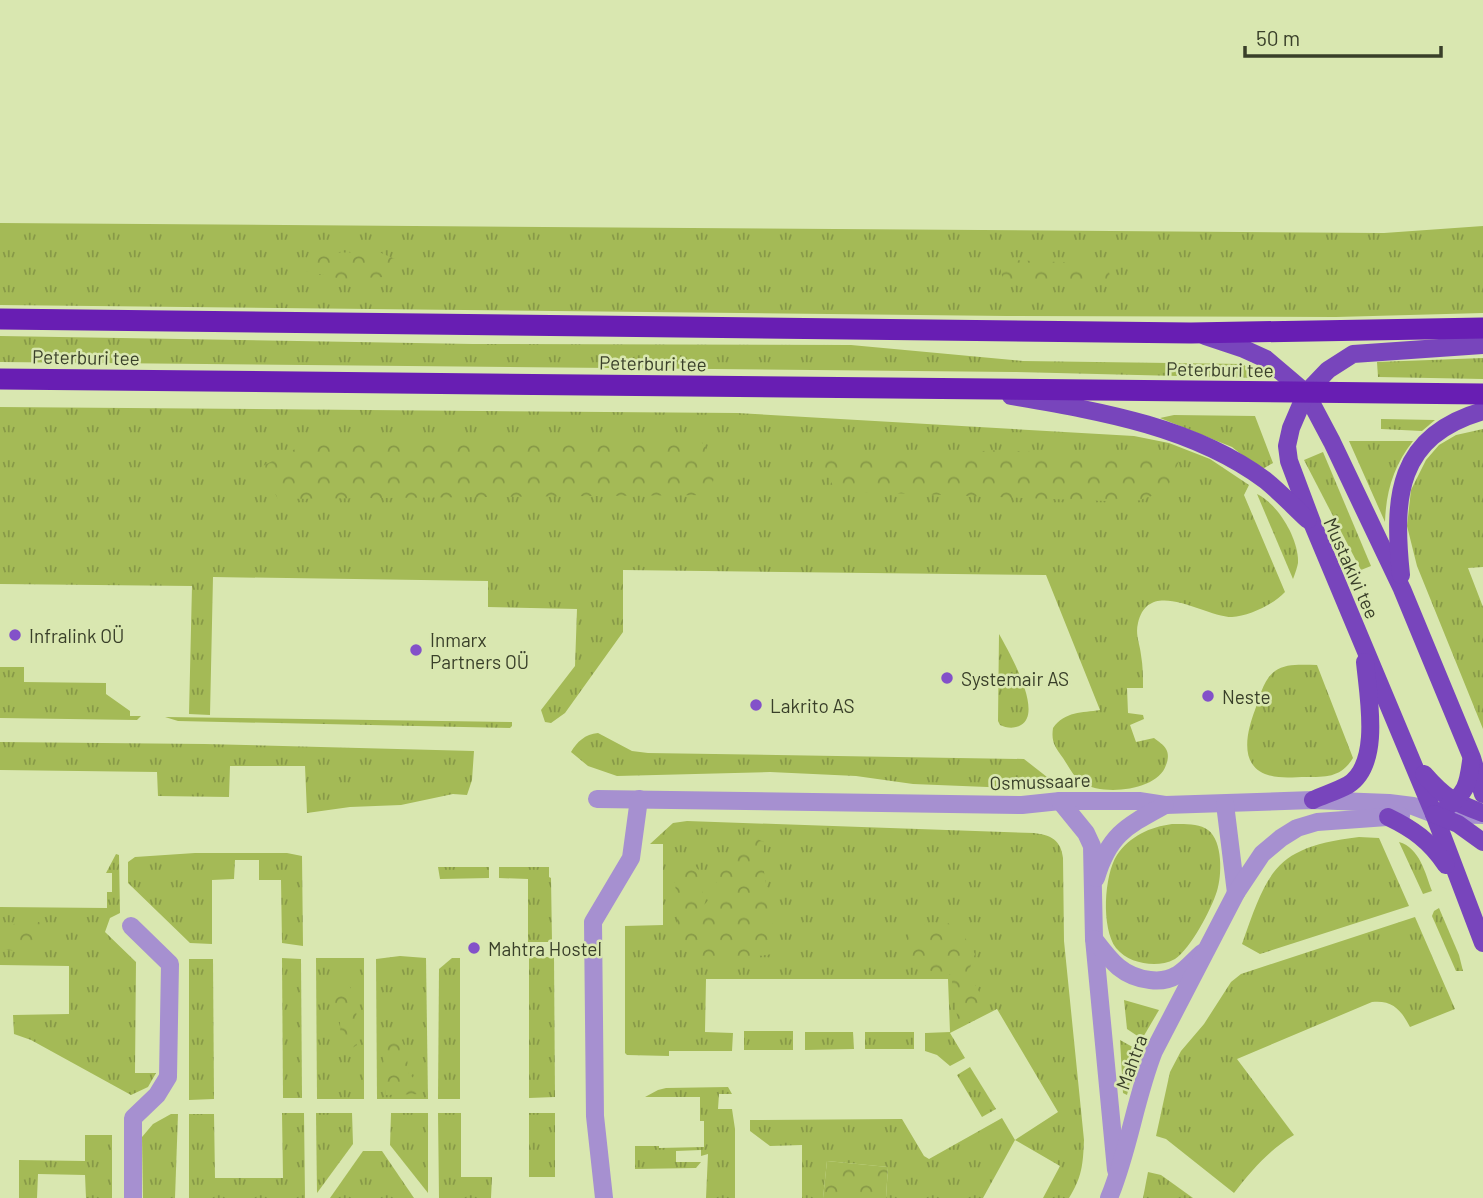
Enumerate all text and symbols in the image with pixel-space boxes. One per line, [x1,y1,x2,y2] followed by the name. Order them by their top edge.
[1245,14,1441,58] scale bar
[1256,25,1300,50] text: 50 m
[32,345,140,369] street label: Peterburi tee
[599,351,707,375] street label: Peterburi tee
[1166,357,1274,381] street label: Peterburi tee
[1319,514,1385,622] street label: Mustakivi tee
[29,624,124,647] place label: Infralink OÜ
[7,627,23,643] marker: Infralink OÜ
[430,628,529,673] place label: Inmarx Partners OÜ
[408,642,424,658] marker: Inmarx Partners OÜ
[961,667,1069,690] place label: Systemair AS
[939,670,955,686] marker: Systemair AS
[1222,685,1271,708] place label: Neste
[1200,688,1216,704] marker: Neste
[770,694,855,717] place label: Lakrito AS
[748,697,764,713] marker: Lakrito AS
[989,768,1091,794] street label: Osmussaare
[488,937,602,960] place label: Mahtra Hostel
[466,940,482,956] marker: Mahtra Hostel
[1110,1031,1152,1093] street label: Mahtra

